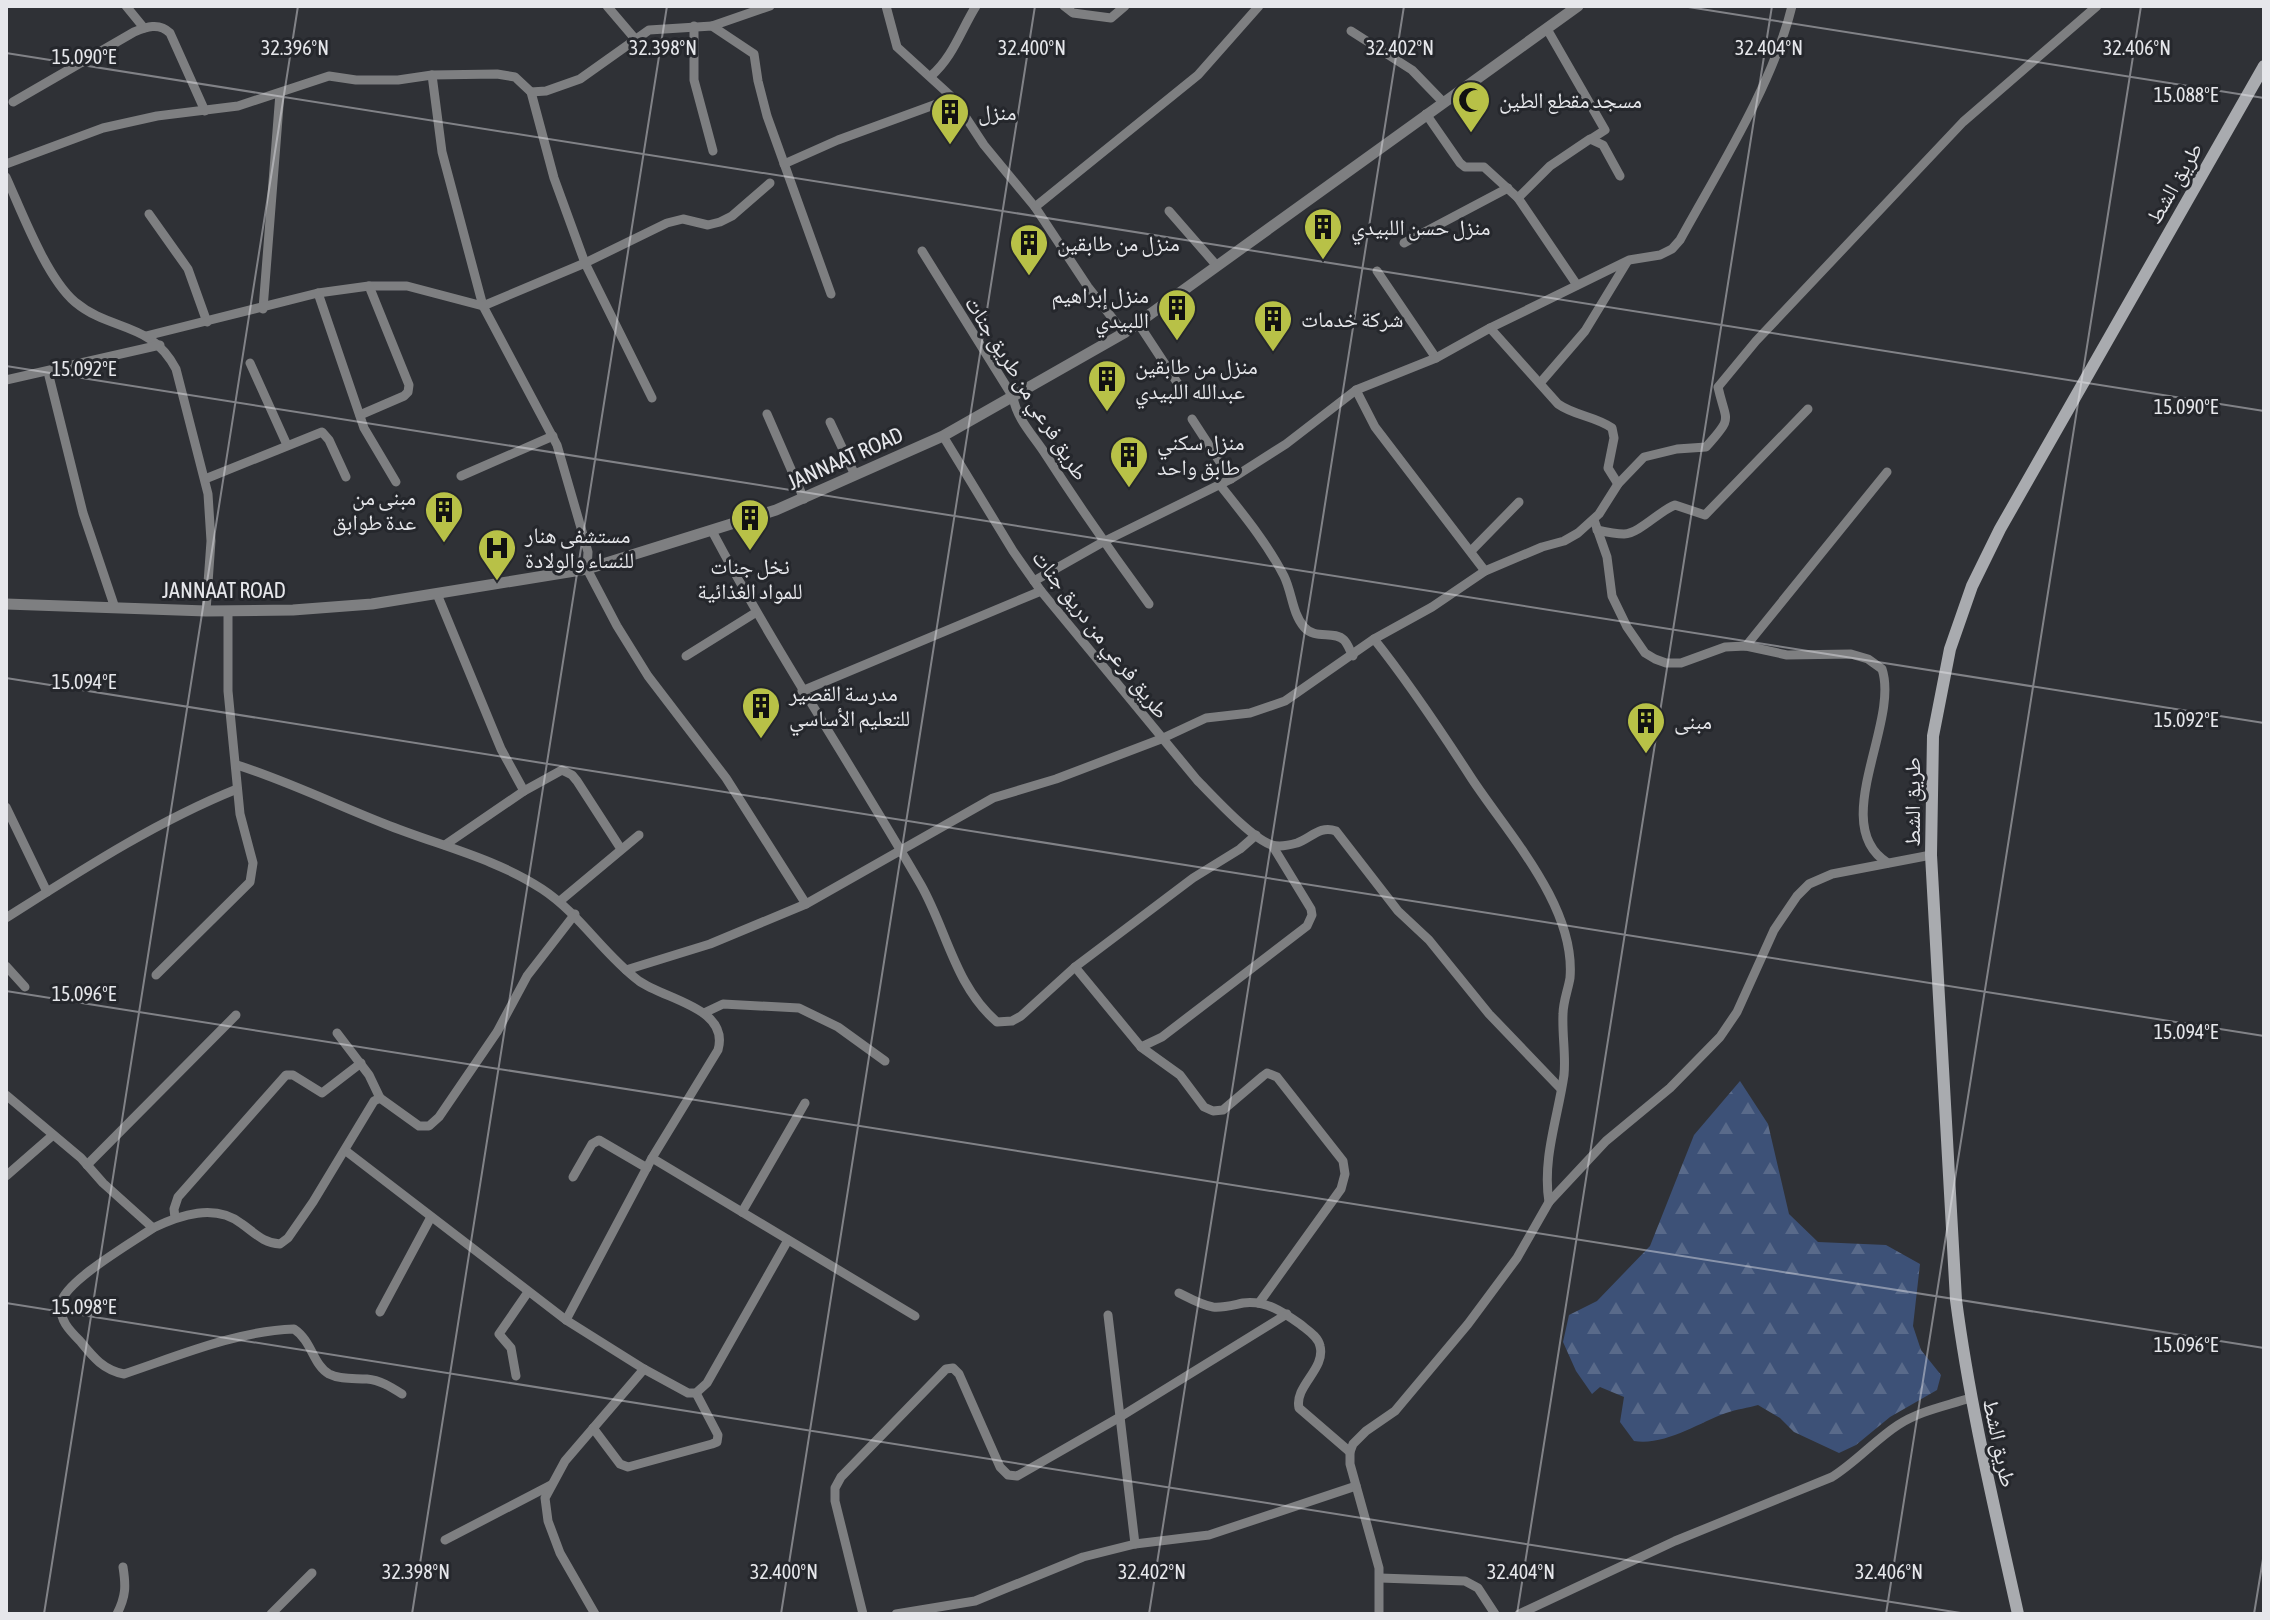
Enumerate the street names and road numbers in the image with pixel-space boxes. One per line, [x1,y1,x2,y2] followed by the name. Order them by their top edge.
[2140,138,2209,229] street label: طريق الشط
[956,291,1094,487] street label: طريق فرعي من طريق جنات
[783,421,907,495] street label: JANNAAT ROAD
[1024,545,1175,726] street label: طريق فرعي من دريق جنات
[162,577,286,603] street label: JANNAAT ROAD
[1899,757,1926,847] street label: طريق الشط
[1977,1396,2022,1490] street label: طريق الشط

